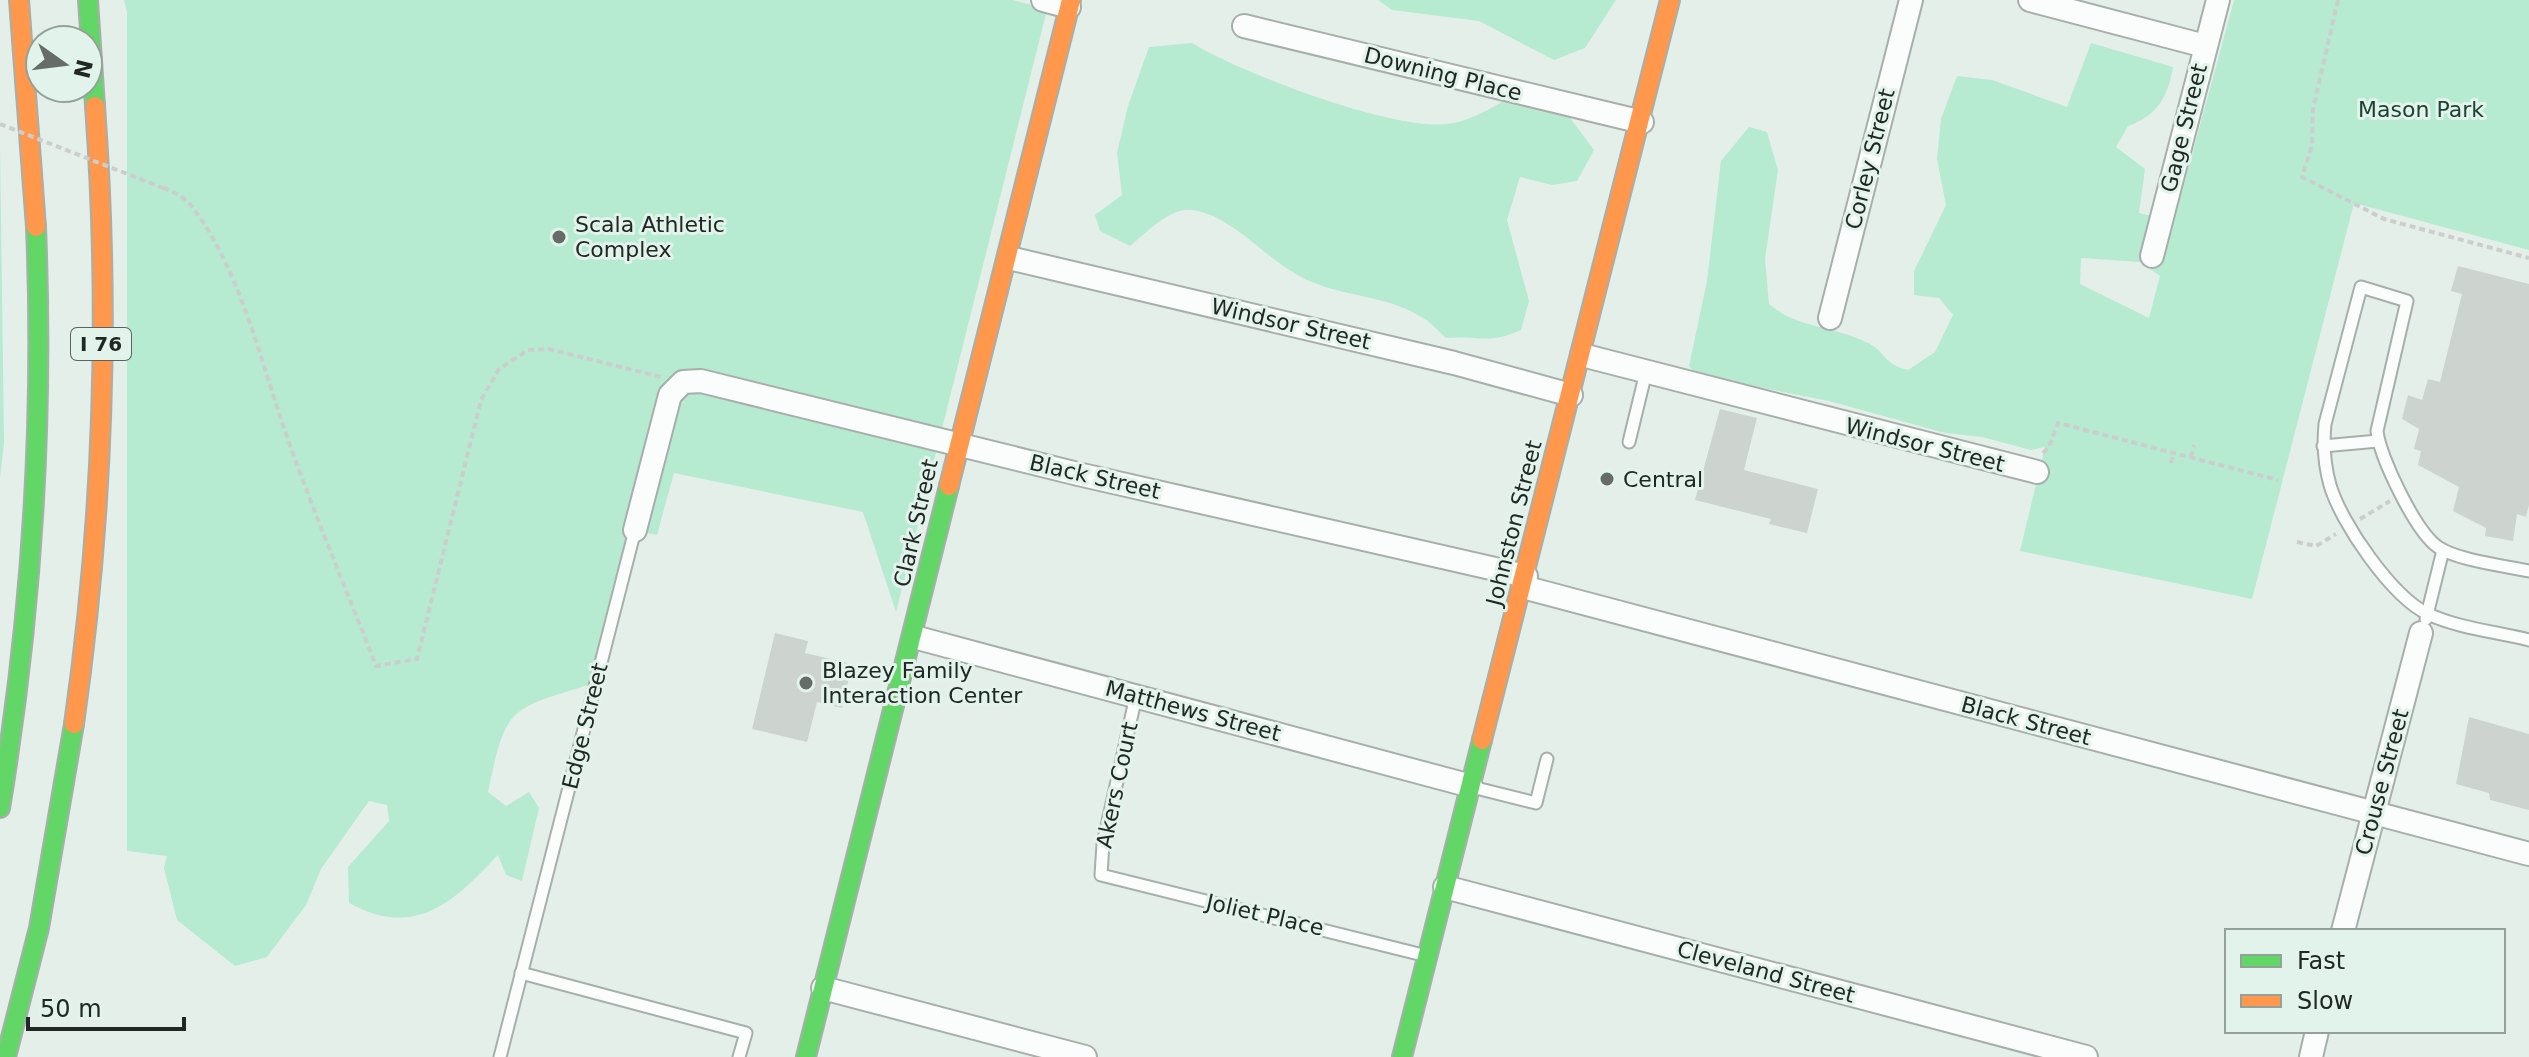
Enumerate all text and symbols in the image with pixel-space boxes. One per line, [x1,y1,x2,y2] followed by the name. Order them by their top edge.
[24,24,104,104] north arrow
[1361,42,1525,106] street label: Downing Place
[69,57,97,81] text: N
[2156,61,2212,195] street label: Gage Street
[1840,86,1900,232] street label: Corley Street
[2358,97,2484,122] park label: Mason Park
[575,212,725,262] place label: Scala Athletic Complex
[550,228,568,246] marker: Scala Athletic Complex
[1209,293,1374,355] street label: Windsor Street
[71,328,131,360] road number: I 76
[1843,413,2008,477] street label: Windsor Street
[1481,438,1547,610] street label: Johnston Street
[1027,450,1163,504] street label: Black Street
[889,456,943,589] street label: Clark Street
[1623,467,1703,492] place label: Central
[1598,470,1616,488] marker: Central
[822,658,1023,708] place label: Blazey Family Interaction Center
[557,660,613,792] street label: Edge Street
[797,674,815,692] marker: Blazey Family Interaction Center
[1103,676,1284,747] street label: Matthews Street
[1958,692,2094,750] street label: Black Street
[2350,706,2414,858] street label: Crouse Street
[1091,719,1143,850] street label: Akers Court
[1202,889,1326,941] street label: Joliet Place
[2225,929,2505,1033] legend
[1674,936,1858,1008] street label: Cleveland Street
[2297,947,2345,975] text: Fast
[28,981,184,1031] scale bar
[2297,987,2353,1015] text: Slow
[40,995,102,1023] text: 50 m

